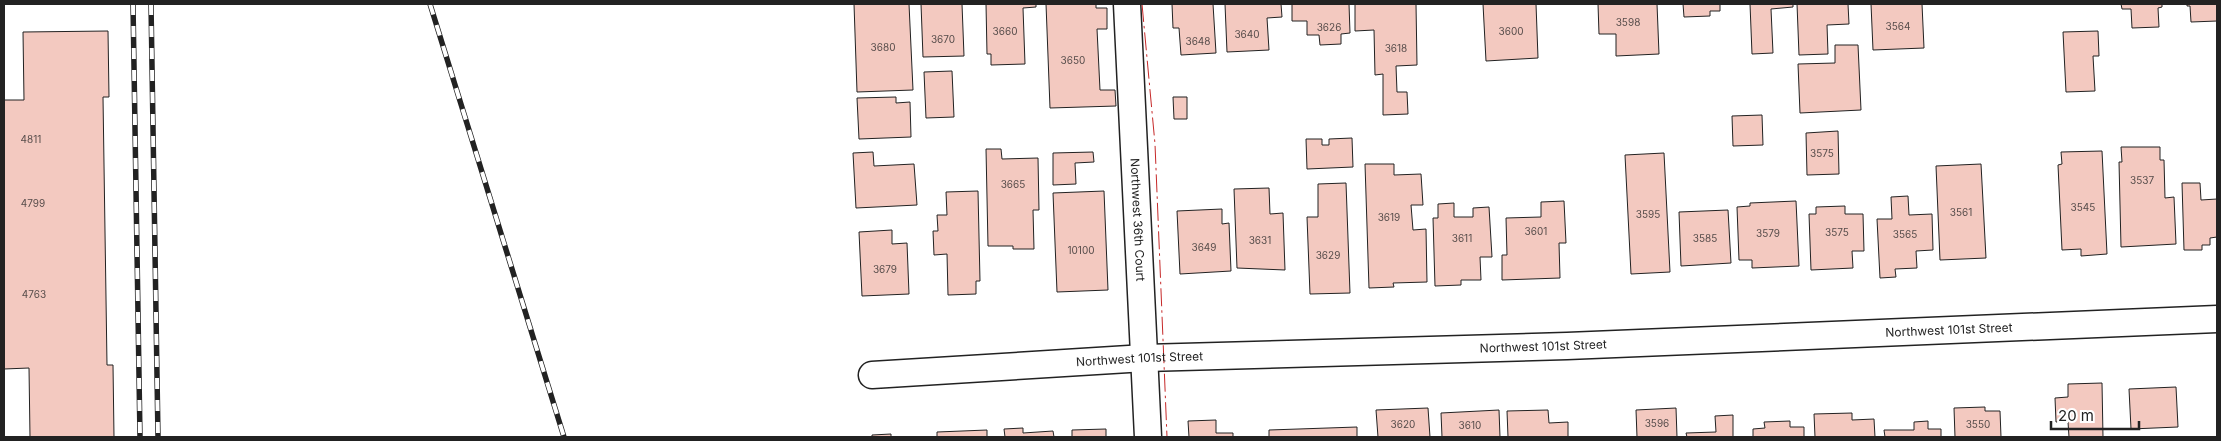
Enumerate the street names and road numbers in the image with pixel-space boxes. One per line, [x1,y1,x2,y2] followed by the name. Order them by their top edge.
[1127,158,1148,282] street label: Northwest 36th Court
[1885,319,2013,340] street label: Northwest 101st Street
[1480,336,1607,355] street label: Northwest 101st Street
[1076,348,1203,369] street label: Northwest 101st Street

